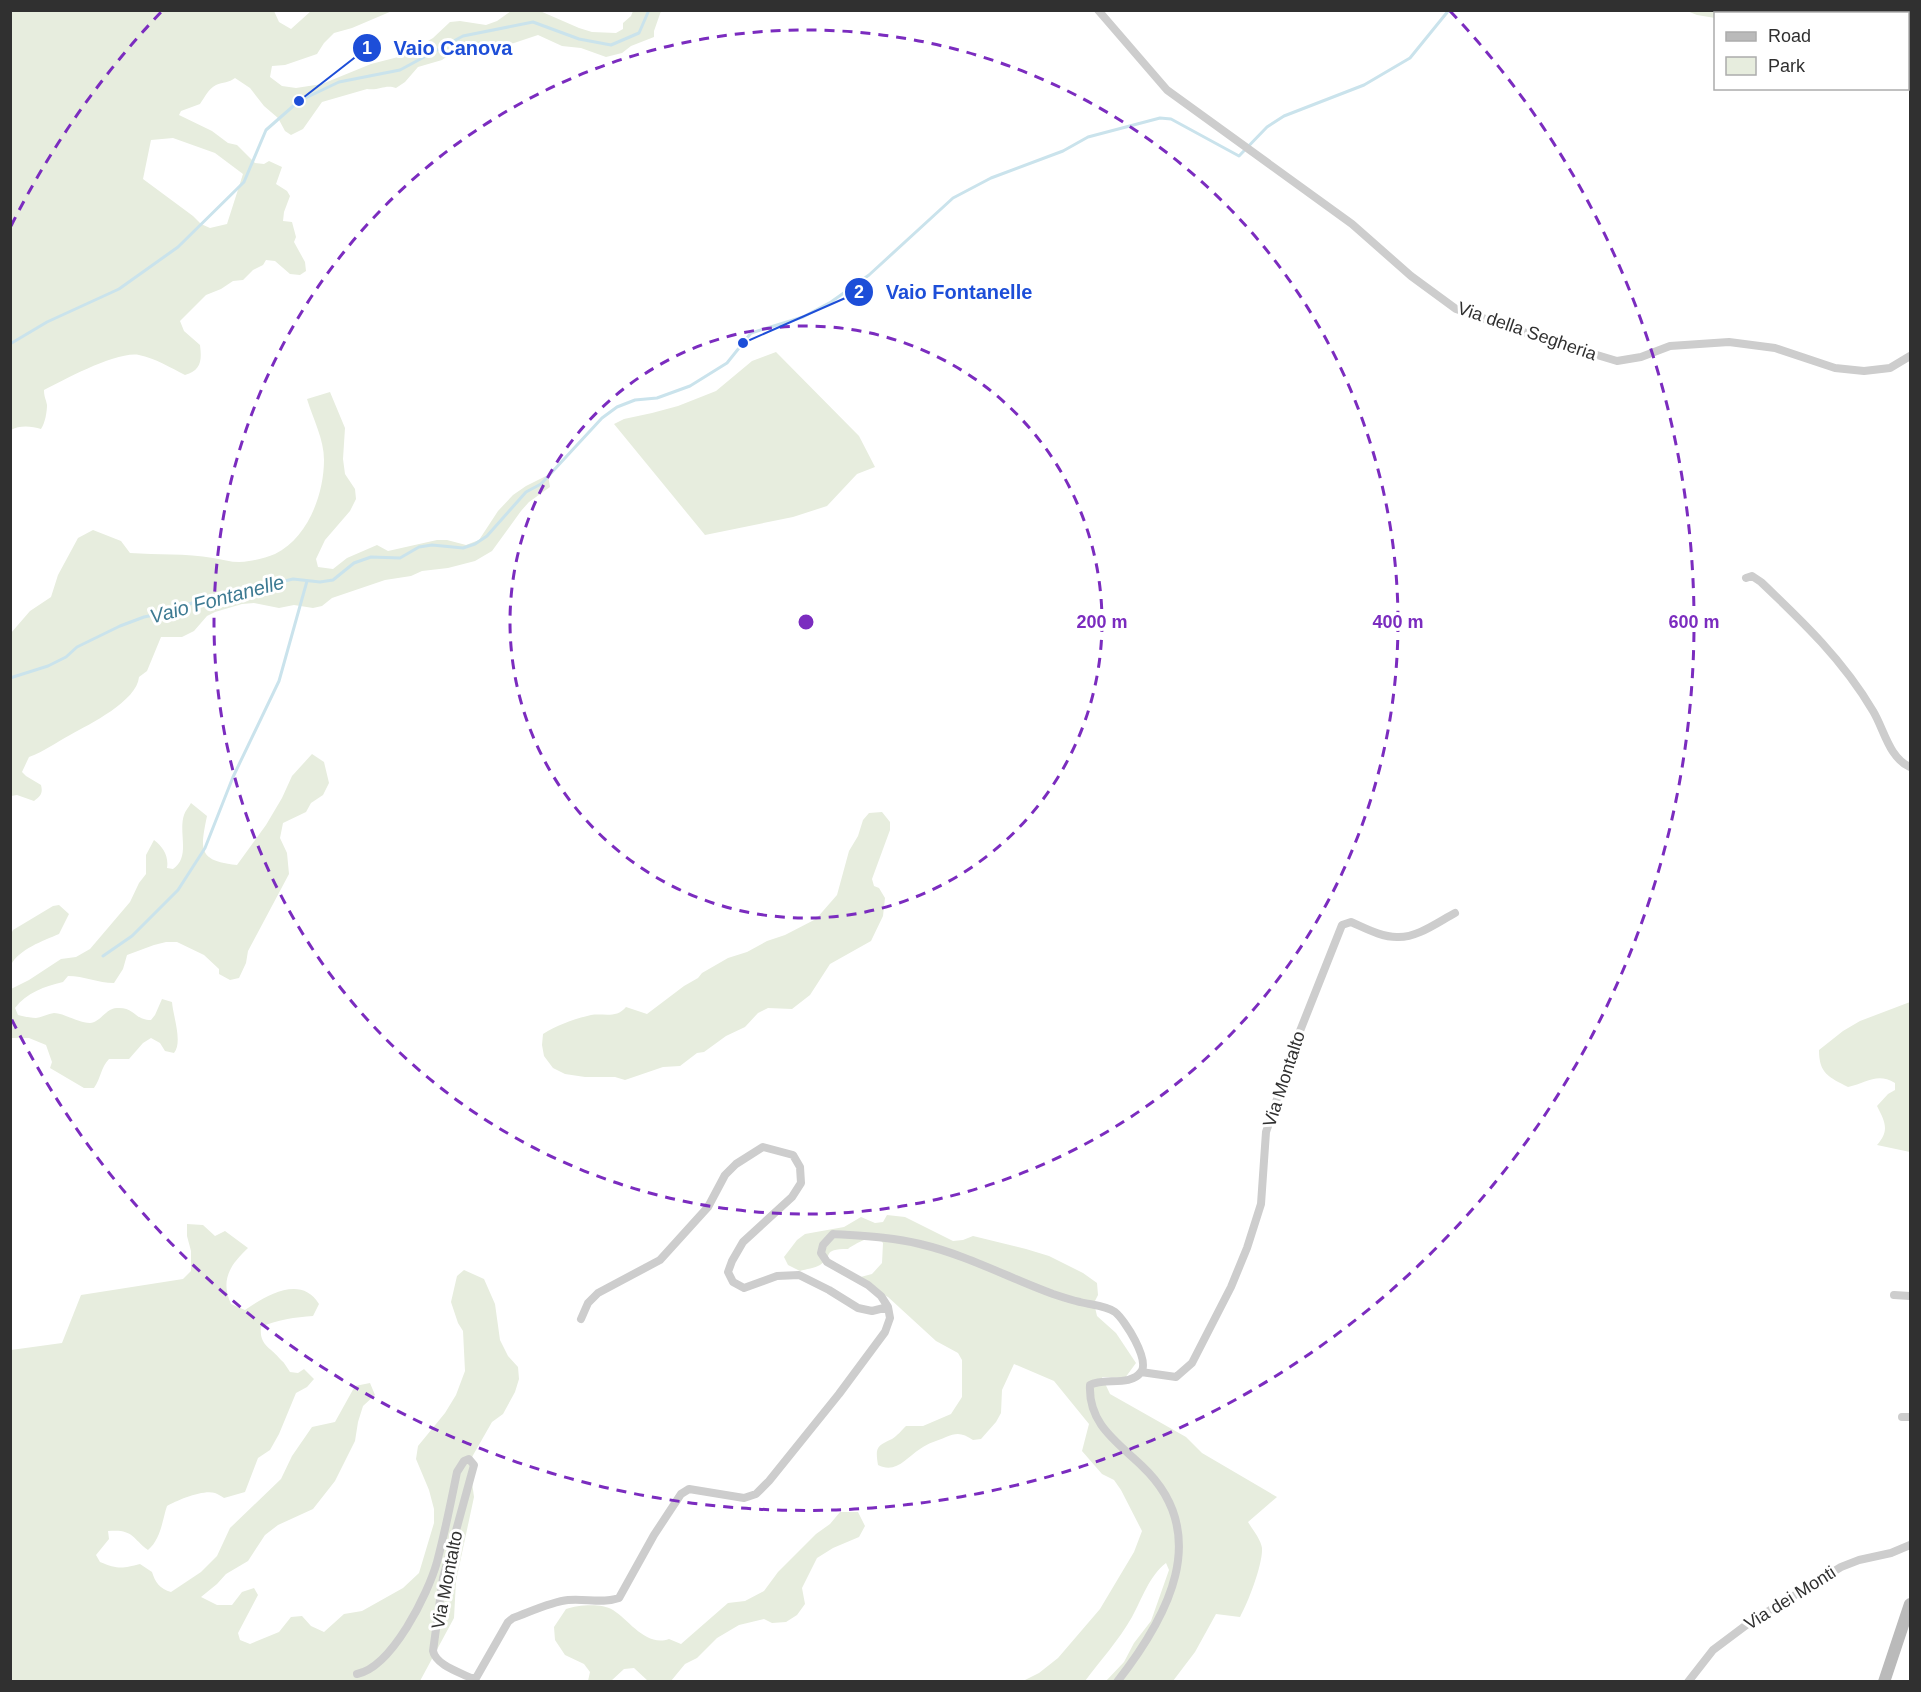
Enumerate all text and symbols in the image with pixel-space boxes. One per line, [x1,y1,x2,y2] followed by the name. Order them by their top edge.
[1714,12,1909,90] legend
[1768,26,1811,46] text: Road
[352,29,525,67] callout: Vaio Canova
[394,37,513,59] text: Vaio Canova
[362,38,372,58] text: 1
[1768,56,1806,76] text: Park
[844,273,1044,311] callout: Vaio Fontanelle
[886,281,1032,303] text: Vaio Fontanelle
[854,282,864,302] text: 2
[1455,298,1600,365] street label: Via della Segheria
[147,570,287,628] water label: Vaio Fontanelle
[796,612,816,632] centre of rings
[1076,612,1128,632] text: 200 m
[1372,612,1424,632] text: 400 m
[1668,612,1720,632] text: 600 m
[1259,1028,1309,1130] street label: Via Montalto
[428,1529,466,1631] street label: Via Montalto
[1741,1562,1839,1634] street label: Via dei Monti

